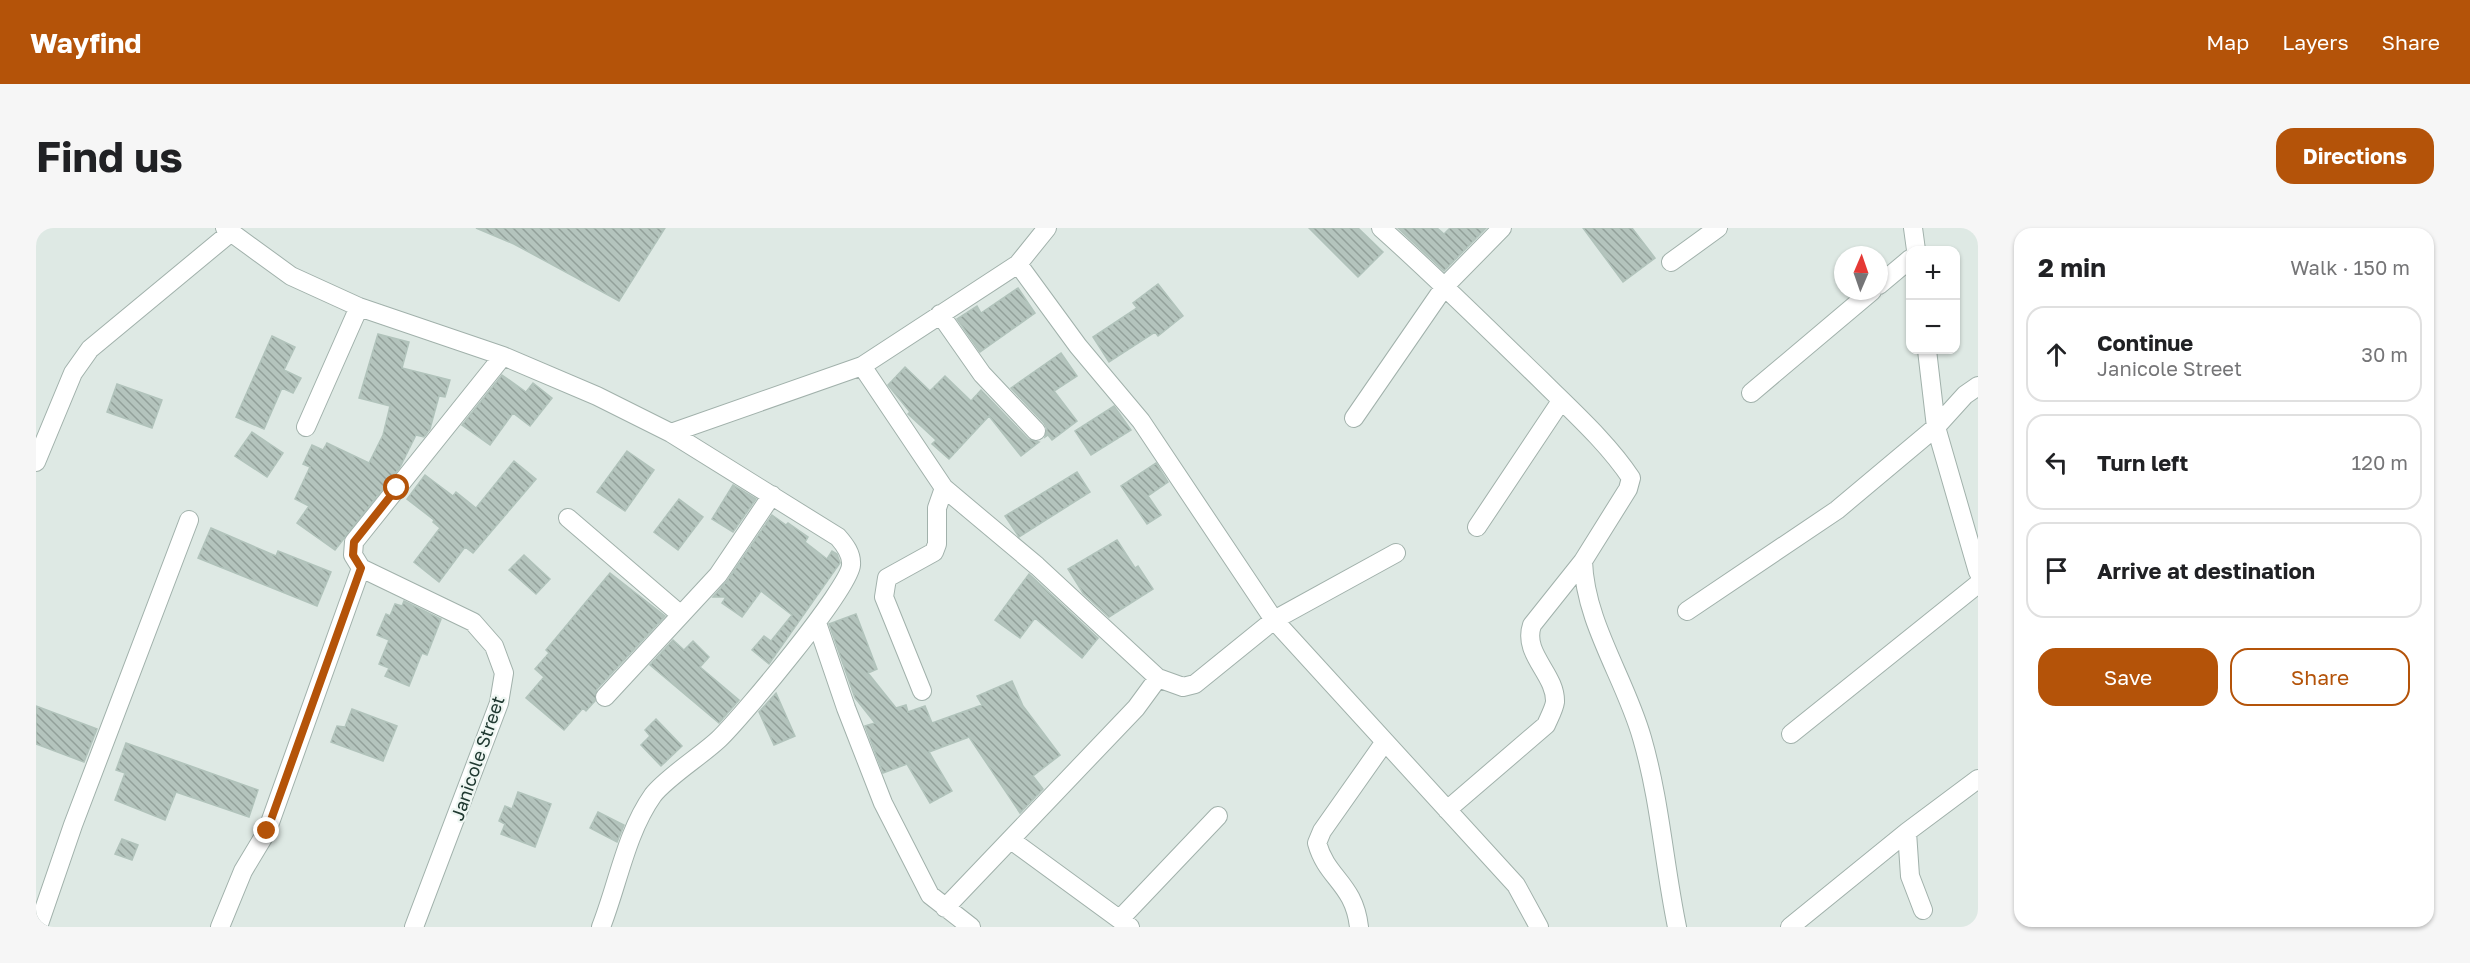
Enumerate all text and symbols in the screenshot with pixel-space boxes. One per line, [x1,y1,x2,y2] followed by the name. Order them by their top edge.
[30,26,142,59] text: Wayfind
[2206,29,2249,55] text: Map
[2282,29,2349,55] text: Layers
[2382,29,2440,55] text: Share
[2276,128,2434,184] button: Directions
[36,131,183,181] text: Find us
[1834,246,1888,300] north arrow
[1906,246,1960,354] map controls
[1906,246,1960,300] button: +
[2038,252,2106,283] text: 2 min
[2290,255,2410,279] text: Walk · 150 m
[1906,300,1960,354] button: −
[2097,329,2193,356] text: Continue
[2040,338,2073,371] icon: ahead
[2361,342,2408,366] text: 30 m
[2097,356,2242,380] text: Janicole Street
[2040,446,2073,479] icon: left
[2097,449,2188,476] text: Turn left
[2352,450,2408,474] text: 120 m
[383,474,409,500] route start
[2040,554,2073,587] icon: arrive
[2097,557,2315,584] text: Arrive at destination
[2038,648,2218,706] button: Save
[2230,648,2410,706] button: Share
[445,693,509,823] street label: Janicole Street
[253,817,279,843] route end

